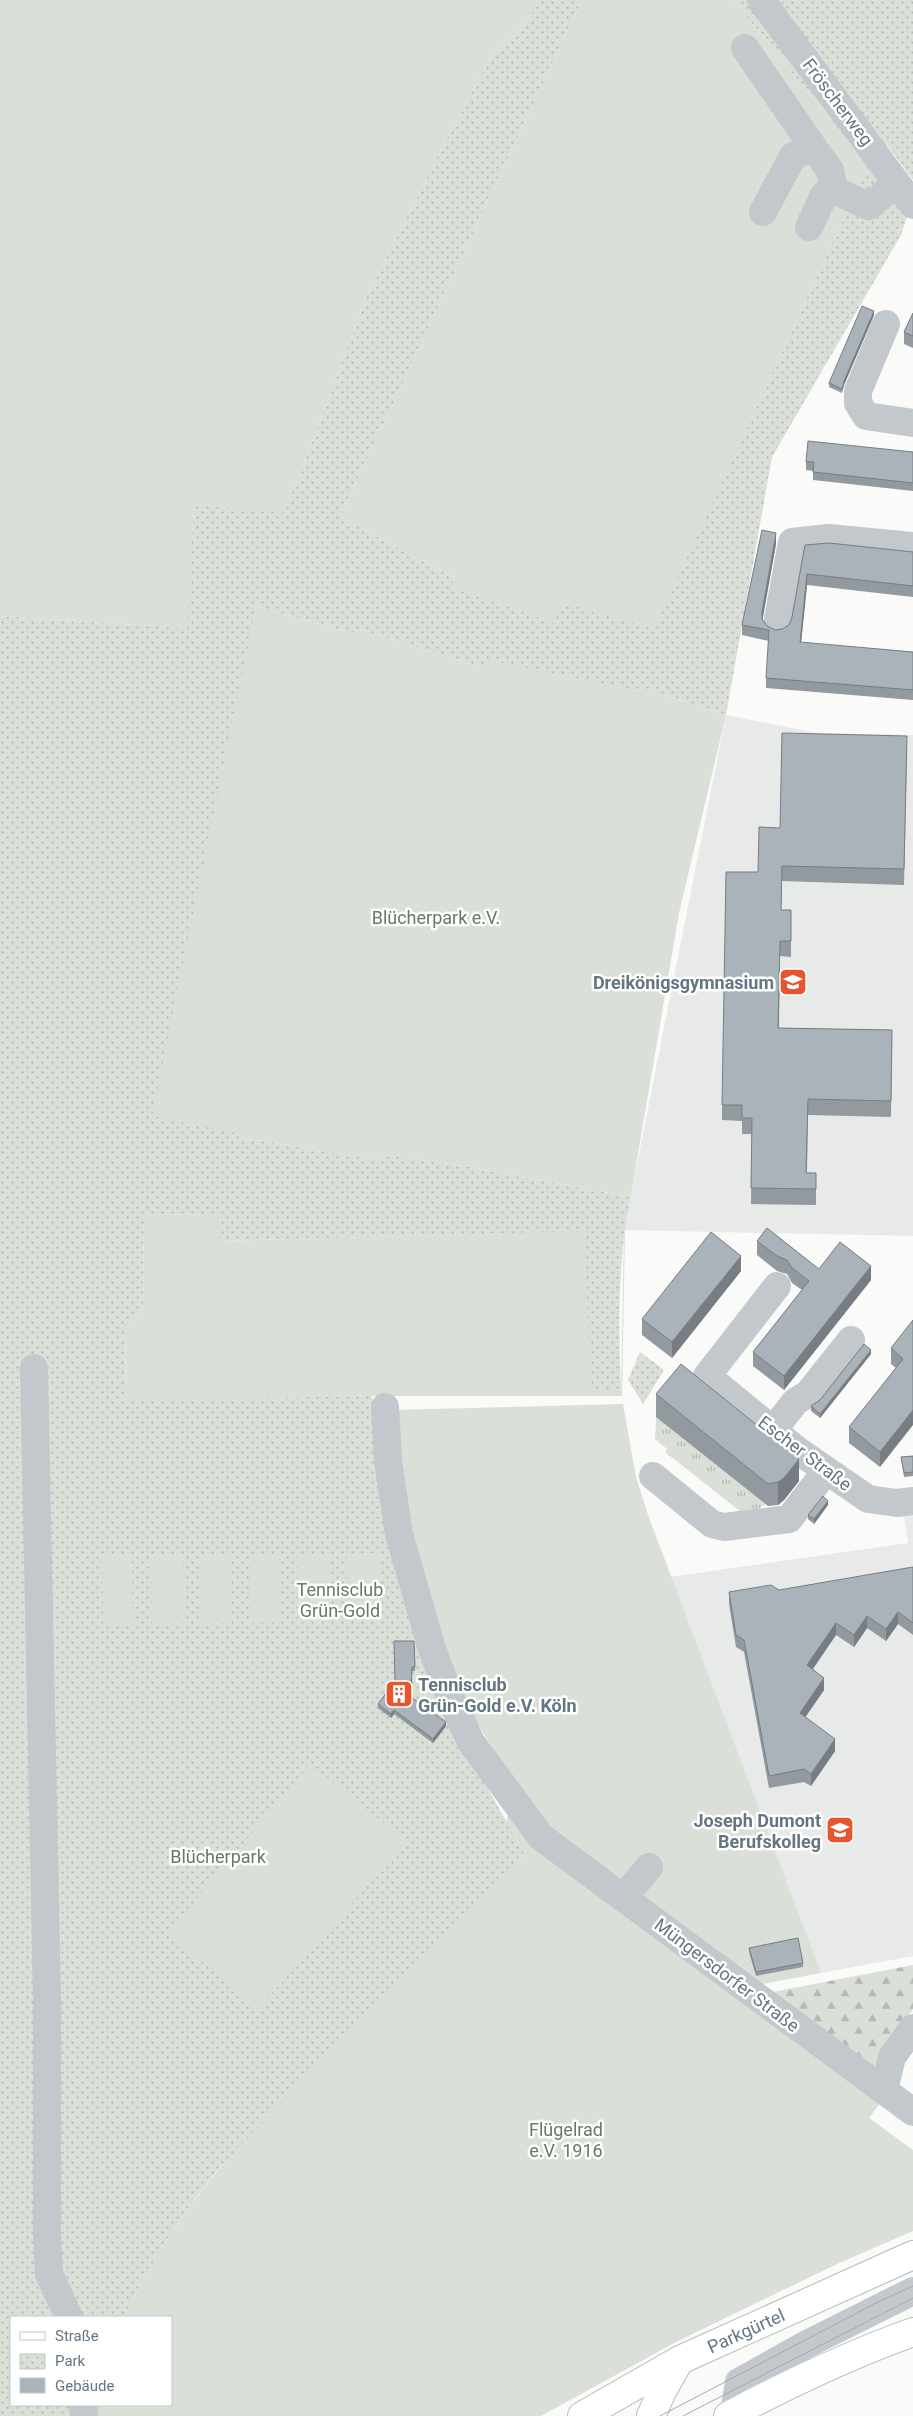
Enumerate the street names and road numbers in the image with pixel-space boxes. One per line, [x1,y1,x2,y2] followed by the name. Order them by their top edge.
[798,54,878,150] street label: Fröscherweg
[754,1411,856,1495] street label: Escher Straße
[650,1914,804,2036] street label: Müngersdorfer Straße
[704,2304,788,2357] street label: Parkgürtel

